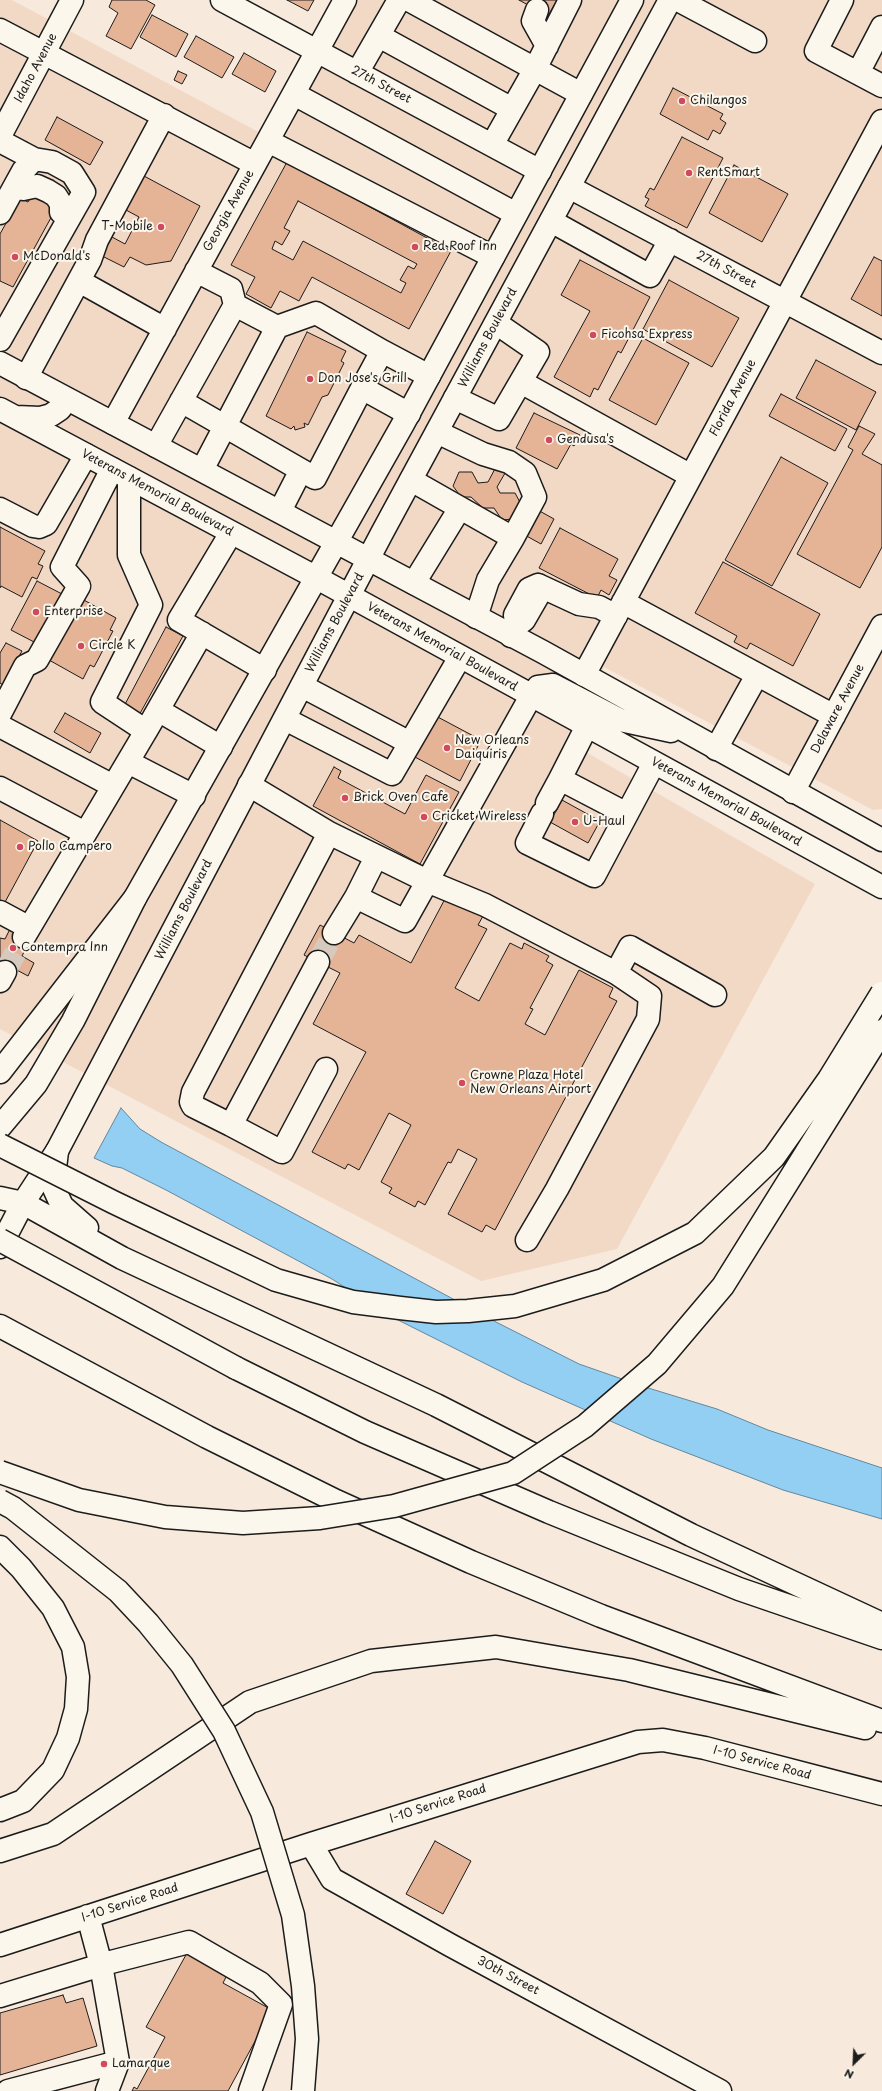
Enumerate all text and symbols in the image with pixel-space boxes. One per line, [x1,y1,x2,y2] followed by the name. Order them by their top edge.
[12,31,60,105] street label: Idaho Avenue
[349,63,413,107] street label: 27th Street
[690,94,747,108] place label: Chilangos
[677,96,687,106] marker: Chilangos
[697,166,760,180] place label: RentSmart
[201,168,257,254] street label: Georgia Avenue
[684,168,694,178] marker: RentSmart
[101,220,153,234] place label: T-Mobile
[156,222,166,232] marker: T-Mobile
[423,240,497,254] place label: Red Roof Inn
[410,242,420,252] marker: Red Roof Inn
[694,248,758,292] street label: 27th Street
[23,250,90,264] place label: McDonald's
[10,252,20,262] marker: McDonald's
[456,286,520,390] street label: Williams Boulevard
[601,328,692,342] place label: Ficohsa Express
[588,330,598,340] marker: Ficohsa Express
[707,357,759,439] street label: Florida Avenue
[318,372,407,386] place label: Don Jose's Grill
[305,374,315,384] marker: Don Jose's Grill
[557,433,614,447] place label: Gendusa's
[544,435,554,445] marker: Gendusa's
[79,447,235,539] street label: Veterans Memorial Boulevard
[303,571,367,675] street label: Williams Boulevard
[364,599,520,695] street label: Veterans Memorial Boulevard
[44,605,103,619] place label: Enterprise
[31,607,41,617] marker: Enterprise
[89,639,135,653] place label: Circle K
[76,641,86,651] marker: Circle K
[808,662,868,756] street label: Delaware Avenue
[455,734,529,762] place label: New Orleans Daiquiris
[442,743,452,753] marker: New Orleans Daiquiris
[648,754,804,850] street label: Veterans Memorial Boulevard
[353,791,448,805] place label: Brick Oven Cafe
[340,793,350,803] marker: Brick Oven Cafe
[432,810,526,824] place label: Cricket Wireless
[419,812,429,822] marker: Cricket Wireless
[583,815,625,829] place label: U-Haul
[570,817,580,827] marker: U-Haul
[28,840,112,854] place label: Pollo Campero
[15,842,25,852] marker: Pollo Campero
[152,857,216,963] street label: Williams Boulevard
[21,941,108,955] place label: Contempra Inn
[8,943,18,953] marker: Contempra Inn
[470,1069,591,1097] place label: Crowne Plaza Hotel New Orleans Airport
[457,1078,467,1088] marker: Crowne Plaza Hotel New Orleans Airport
[711,1743,813,1783] street label: I-10 Service Road
[388,1782,488,1826] street label: I-10 Service Road
[80,1881,180,1925] street label: I-10 Service Road
[475,1954,541,1998] street label: 30th Street
[834,2043,874,2083] north arrow
[112,2057,170,2071] place label: Lamarque
[99,2059,109,2069] marker: Lamarque
[841,2065,856,2084] text: N

